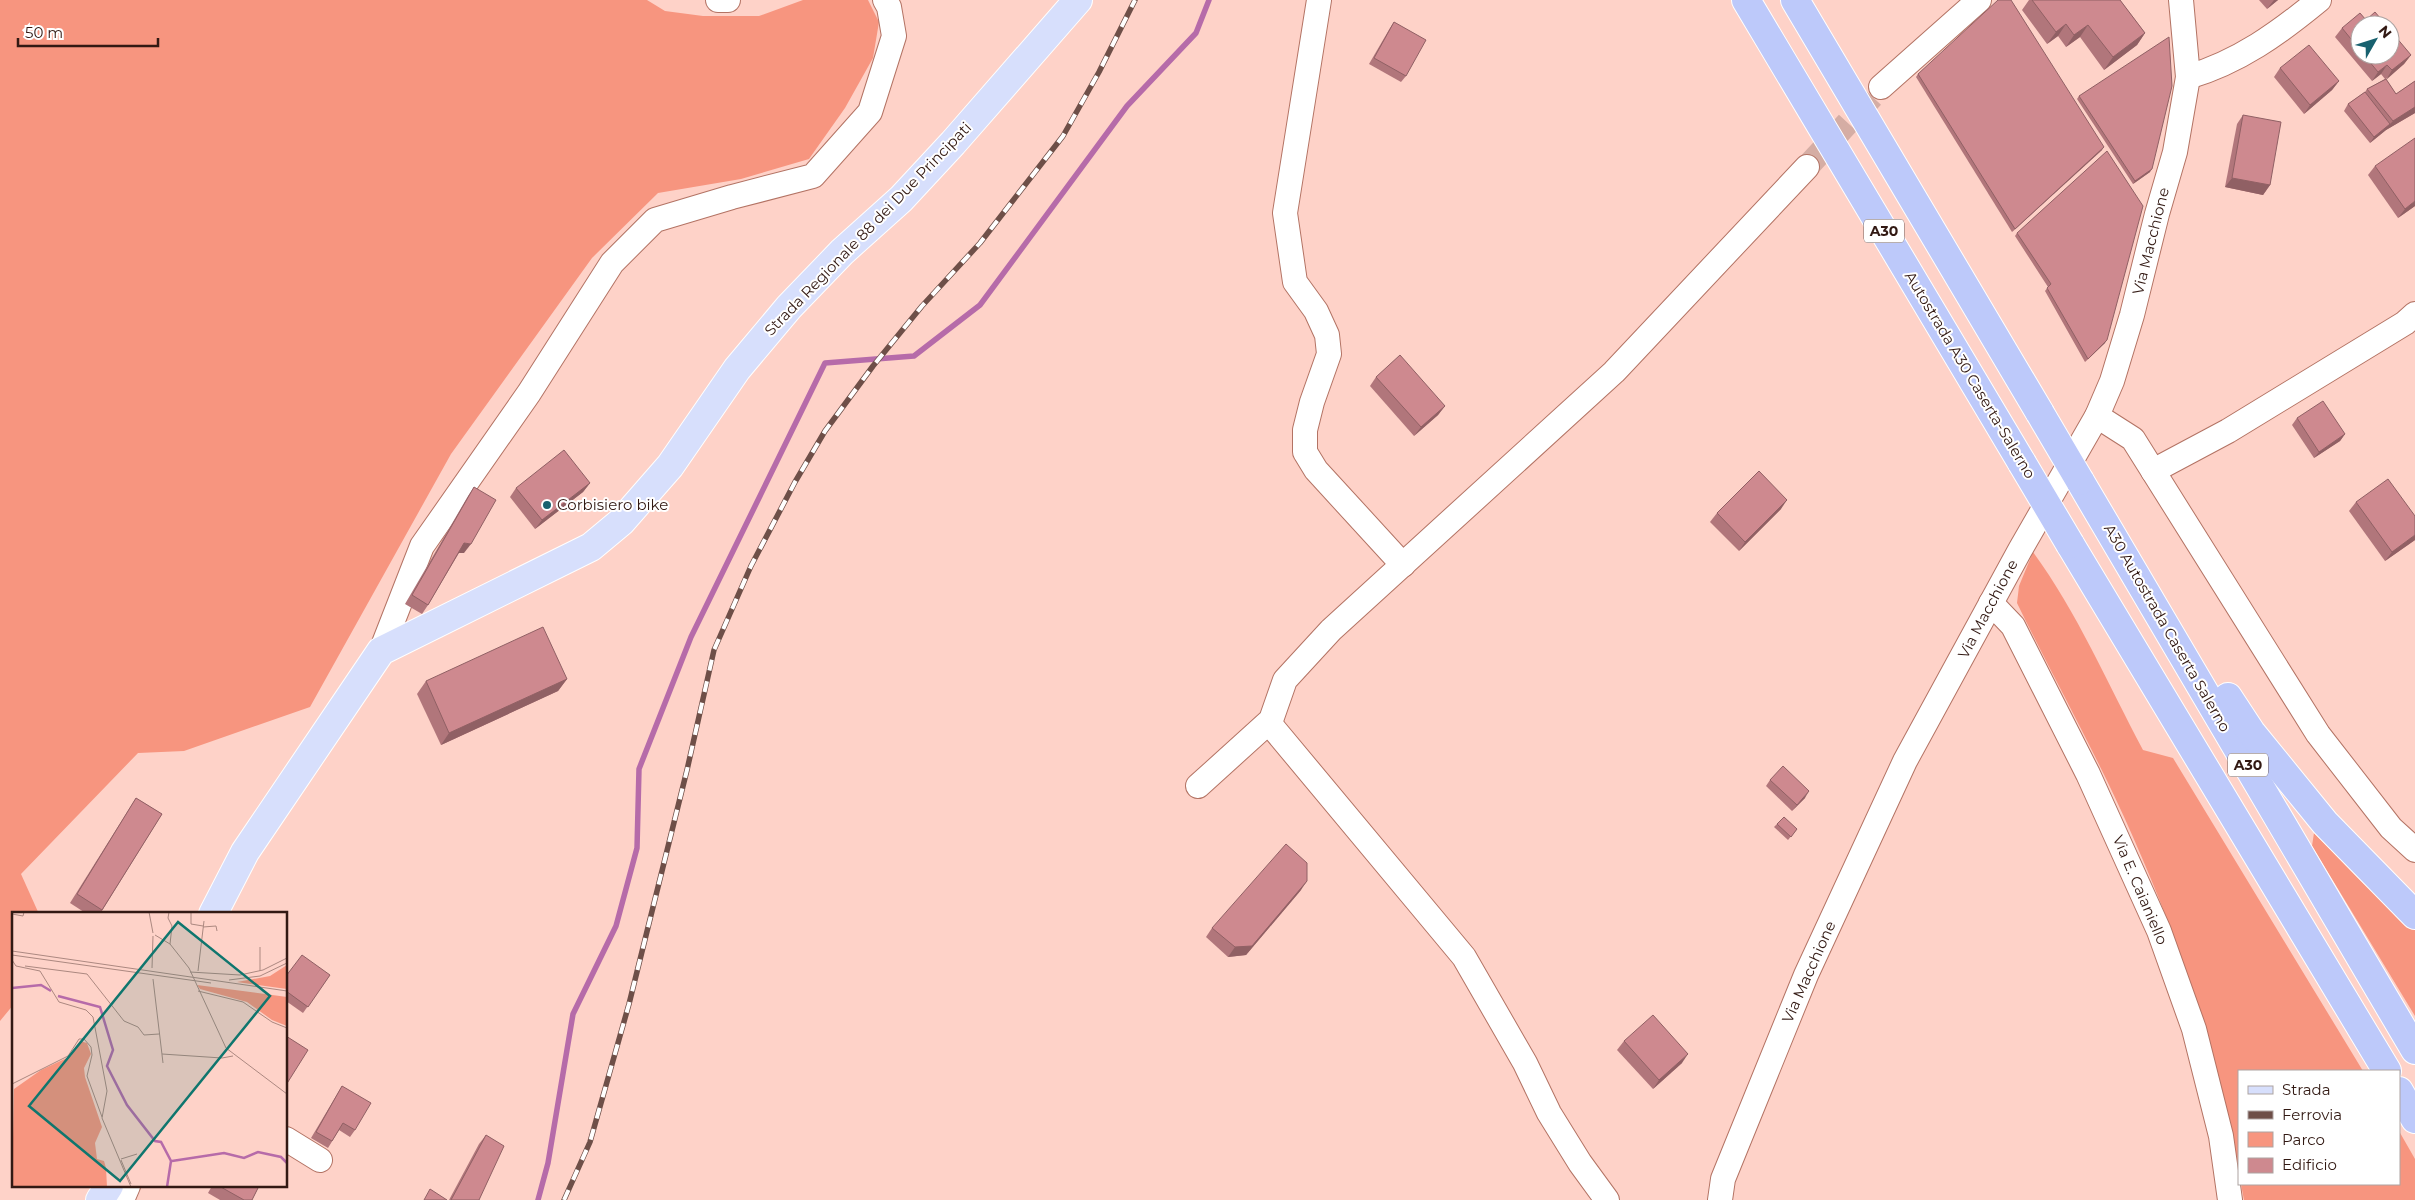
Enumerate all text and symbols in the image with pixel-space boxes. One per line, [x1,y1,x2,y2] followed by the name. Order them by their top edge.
[18,15,158,47] scale bar
[2350,15,2400,65] north arrow
[2375,22,2396,42] text: N
[25,23,63,42] text: 50 m
[760,118,975,340] street label: Strada Regionale 88 dei Due Principati
[2128,185,2173,296] street label: Via Macchione
[1864,220,1904,242] road number: A30
[1901,268,2040,482] street label: Autostrada A30 Caserta-Salerno
[557,495,668,514] place label: Corbisiero bike
[541,499,553,511] marker: Corbisiero bike
[2100,520,2235,735] street label: A30 Autostrada Caserta Salerno
[1953,556,2022,662] street label: Via Macchione
[2228,754,2268,776] road number: A30
[2109,832,2172,947] street label: Via E. Caianiello
[12,912,288,1188] inset map
[1778,918,1840,1026] street label: Via Macchione
[2238,1070,2400,1185] legend
[2282,1080,2331,1099] text: Strada
[2282,1105,2342,1124] text: Ferrovia
[2282,1130,2325,1149] text: Parco
[2282,1155,2337,1174] text: Edificio

